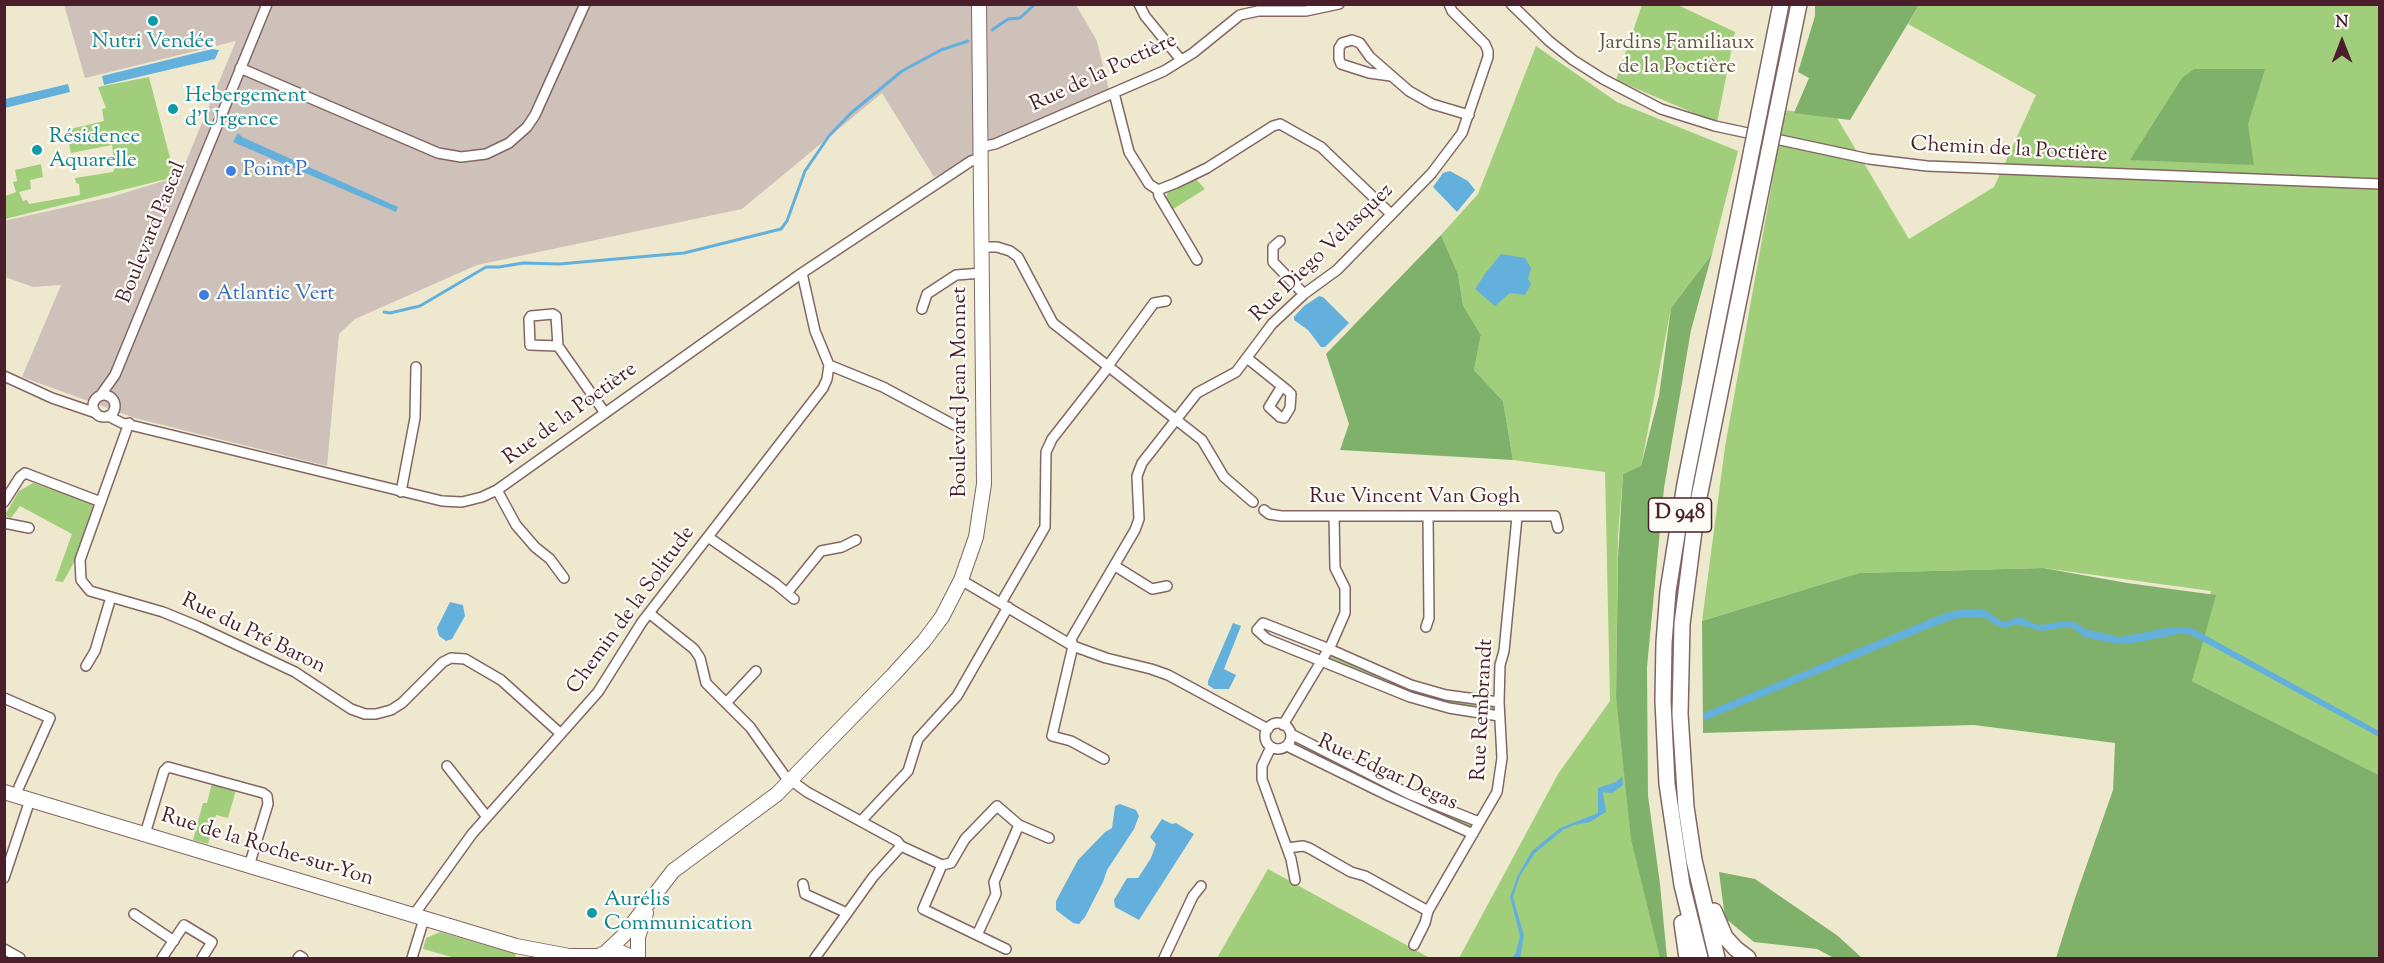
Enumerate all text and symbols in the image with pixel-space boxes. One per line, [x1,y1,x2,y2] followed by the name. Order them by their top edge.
[2312,12,2372,72] north arrow
[2336,12,2348,35] text: N
[146,14,160,28] marker: Nutri Vendée
[1027,29,1181,119] street label: Rue de la Poctière
[92,30,214,56] place label: Nutri Vendée
[1599,31,1755,81] park label: Jardins Familiaux de la Poctière
[185,84,307,134] place label: Hebergement d'Urgence
[166,102,180,116] marker: Hebergement d'Urgence
[49,125,140,175] place label: Résidence Aquarelle
[1910,133,2108,169] street label: Chemin de la Poctière
[30,143,44,157] marker: Résidence Aquarelle
[113,158,193,308] street label: Boulevard Pascal
[243,158,307,184] place label: Point P
[224,164,238,178] marker: Point P
[1246,179,1400,329] street label: Rue Diego Velasquez
[216,282,335,308] place label: Atlantic Vert
[948,287,974,497] street label: Boulevard Jean Monnet
[197,288,211,302] marker: Atlantic Vert
[499,358,643,472] street label: Rue de la Poctière
[1309,485,1521,511] street label: Rue Vincent Van Gogh
[1648,498,1712,532] road number: D 948
[563,522,701,700] street label: Chemin de la Solitude
[177,589,329,681] street label: Rue du Pré Baron
[1468,638,1500,782] street label: Rue Rembrandt
[1313,731,1461,817] street label: Rue Edgar Degas
[158,805,376,893] street label: Rue de la Roche-sur-Yon
[604,888,753,938] place label: Aurélis Communication
[585,906,599,920] marker: Aurélis Communication

